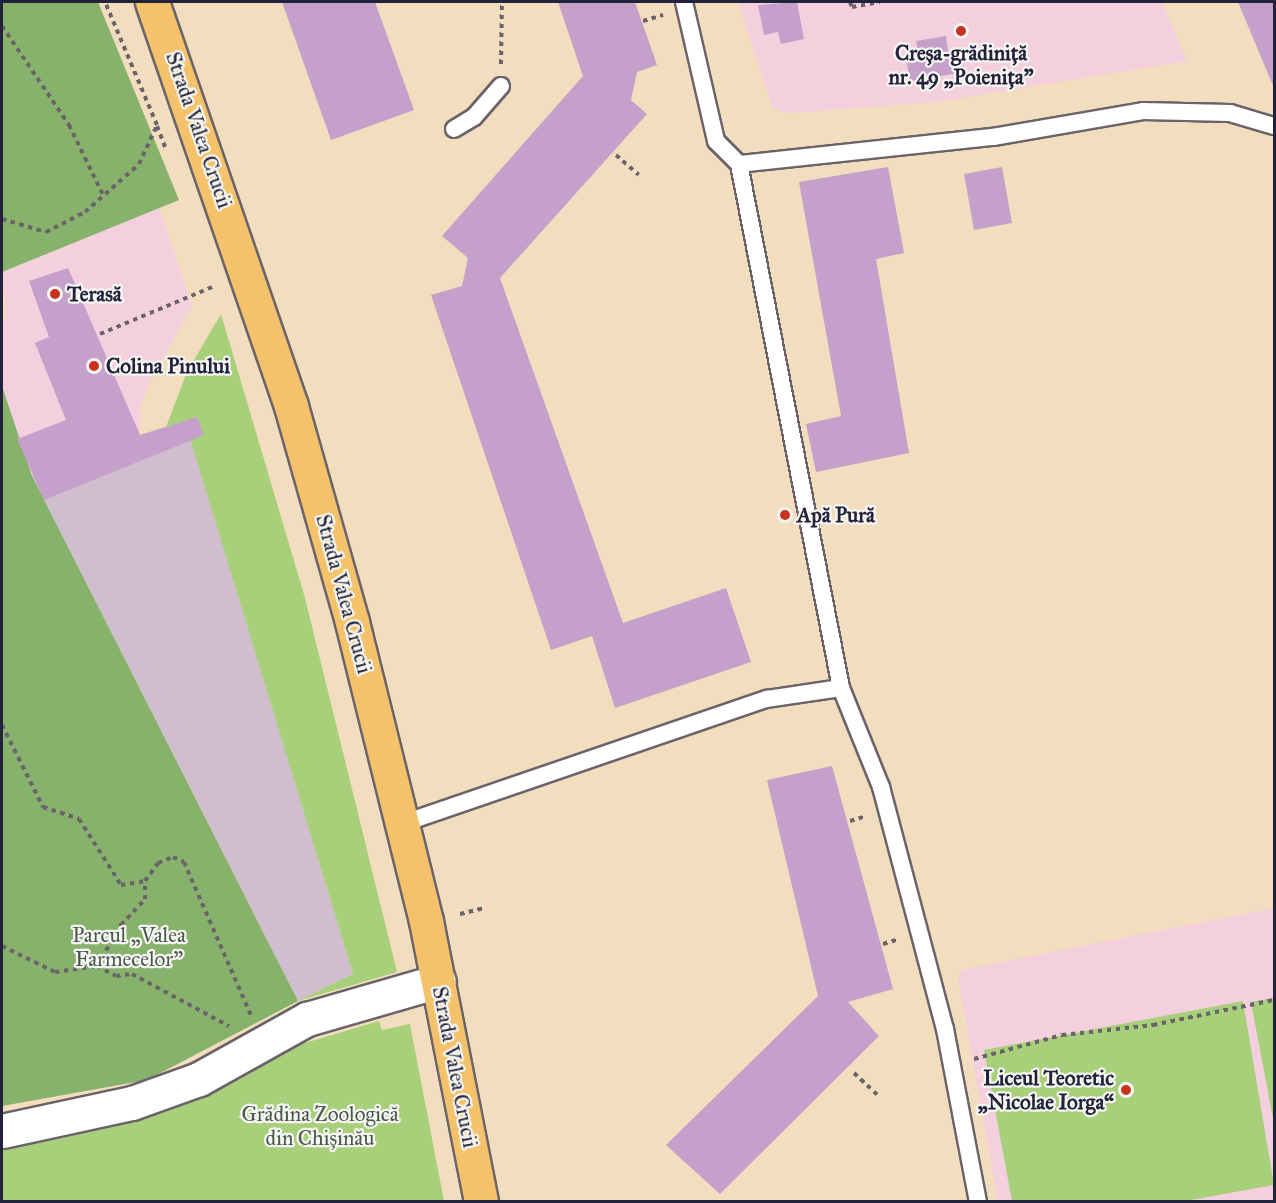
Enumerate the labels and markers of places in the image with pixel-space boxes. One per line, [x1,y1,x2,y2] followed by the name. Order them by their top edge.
[954,24,968,38] marker: Creșa-grădiniță nr. 49 „Poienița”
[889,40,1033,90] place label: Creșa-grădiniță nr. 49 „Poienița”
[67,281,122,307] place label: Terasă
[48,287,62,301] marker: Terasă
[106,353,230,379] place label: Colina Pinului
[87,359,101,373] marker: Colina Pinului
[797,502,875,528] place label: Apă Pură
[778,508,792,522] marker: Apă Pură
[978,1065,1114,1115] place label: Liceul Teoretic „Nicolae Iorga“
[1119,1083,1133,1097] marker: Liceul Teoretic „Nicolae Iorga“

